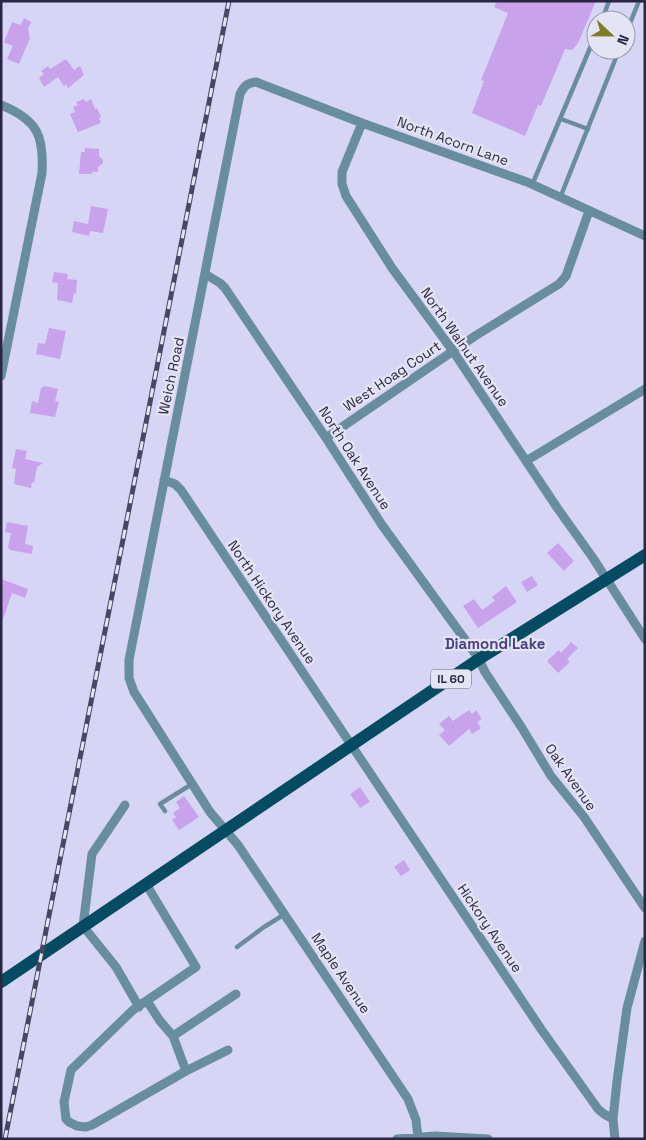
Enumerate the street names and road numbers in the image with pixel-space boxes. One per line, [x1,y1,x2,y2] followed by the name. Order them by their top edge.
[395,112,511,170] street label: North Acorn Lane
[417,284,513,410] street label: North Walnut Avenue
[154,336,188,416] street label: Weich Road
[340,337,444,415] street label: West Hoag Court
[315,403,395,513] street label: North Oak Avenue
[224,537,320,667] street label: North Hickory Avenue
[431,670,471,689] road number: IL 60
[541,740,601,814] street label: Oak Avenue
[454,880,526,976] street label: Hickory Avenue
[307,929,375,1017] street label: Maple Avenue

